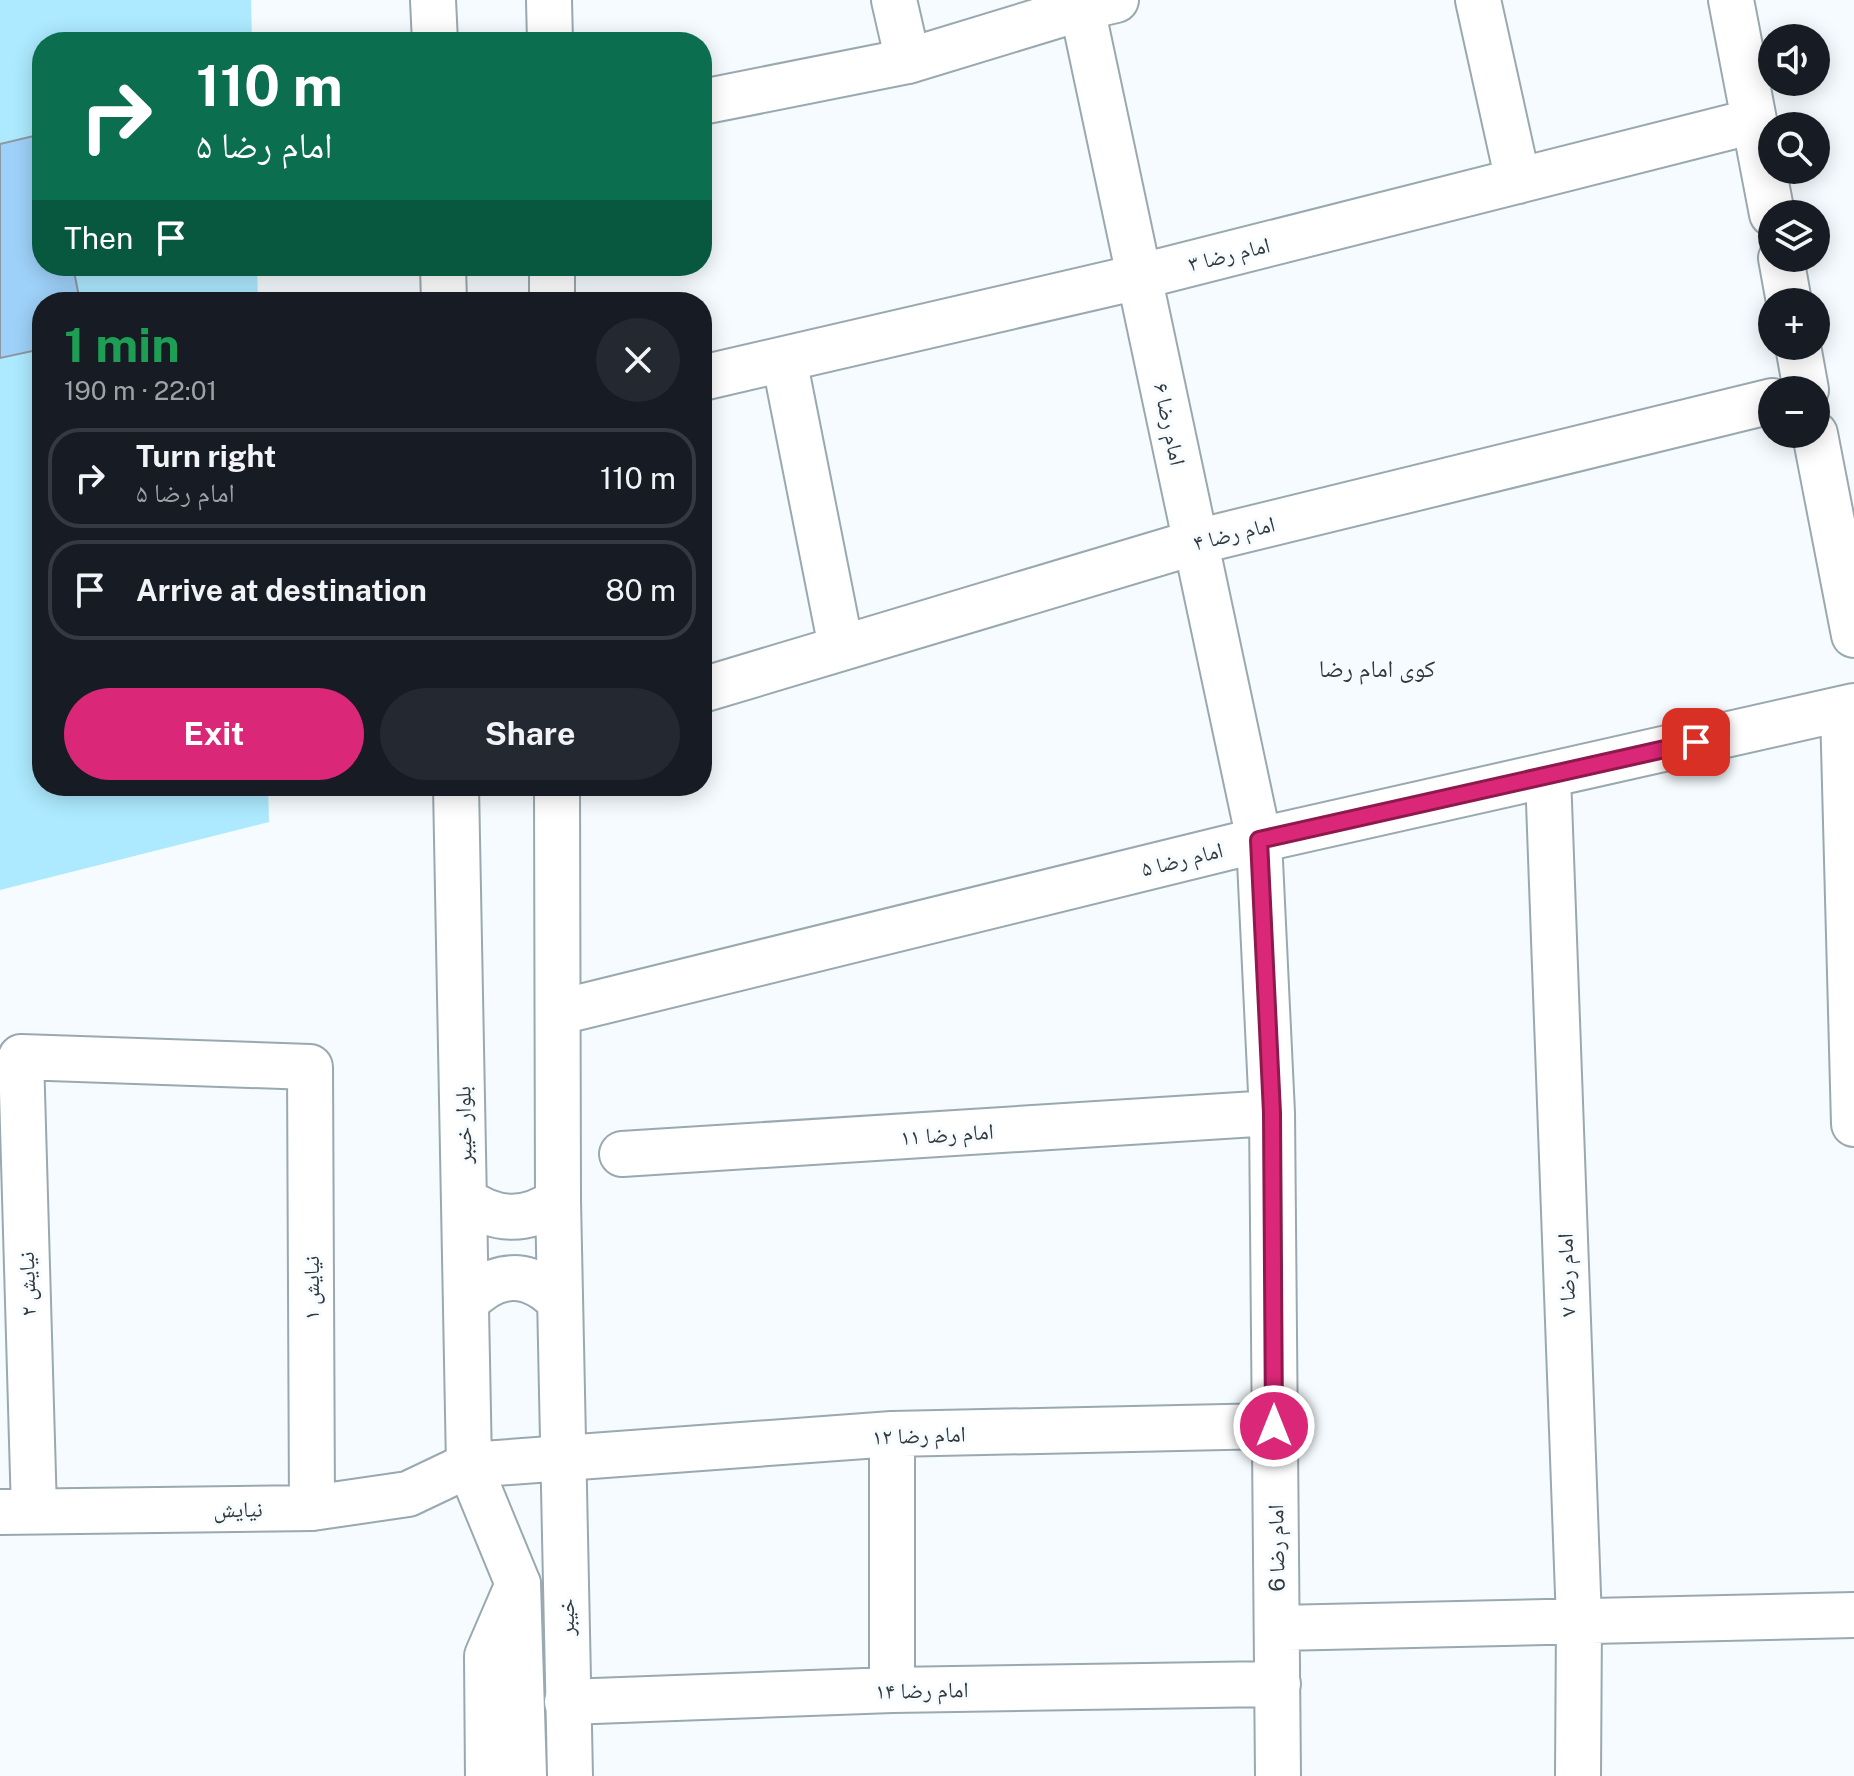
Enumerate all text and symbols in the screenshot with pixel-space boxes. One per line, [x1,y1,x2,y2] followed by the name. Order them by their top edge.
[1758,24,1830,448] map controls
[1758,24,1830,96] button: sound
[196,53,343,119] text: 110 m
[64,64,168,168] icon: right
[1758,112,1830,184] button: search
[196,124,333,166] text: امام رضا ۵
[1758,200,1830,272] button: layers
[149,216,193,260] icon: arrive
[64,220,133,256] text: Then
[1185,231,1273,279] street label: امام رضا ۳
[1758,288,1830,360] button: +
[64,316,180,373] text: 1 min
[596,318,680,402] button: close
[64,375,217,406] text: 190 m · 22:01
[1758,376,1830,448] button: −
[1147,380,1191,468] street label: امام رضا ۶
[136,438,276,474] text: Turn right
[68,456,112,500] icon: right
[600,460,676,496] text: 110 m
[136,477,235,508] text: امام رضا ۵
[1190,510,1278,558] street label: امام رضا ۴
[68,568,112,612] icon: arrive
[136,572,427,608] text: Arrive at destination
[605,572,676,608] text: 80 m
[1319,654,1435,685] district label: کوی امام رضا
[64,688,364,780] button: Exit
[380,688,680,780] button: Share
[1662,708,1730,776] pin
[1674,720,1718,764] icon: arrive
[1138,836,1226,884] street label: امام رضا ۵
[449,1086,477,1165] street label: بلوار خیبر
[900,1118,995,1152] street label: امام رضا ۱۱
[1552,1233,1582,1317] street label: امام رضا ۷
[13,1251,42,1317] street label: نیایش ۲
[298,1256,325,1320] street label: نیایش ۱
[1232,1384,1316,1468] position arrow
[872,1420,966,1452] street label: امام رضا ۱۲
[213,1496,263,1523] street label: نیایش
[1262,1504,1292,1592] street label: امام رضا 6
[553,1598,579,1637] street label: خیبر
[875,1676,969,1706] street label: امام رضا ۱۴

